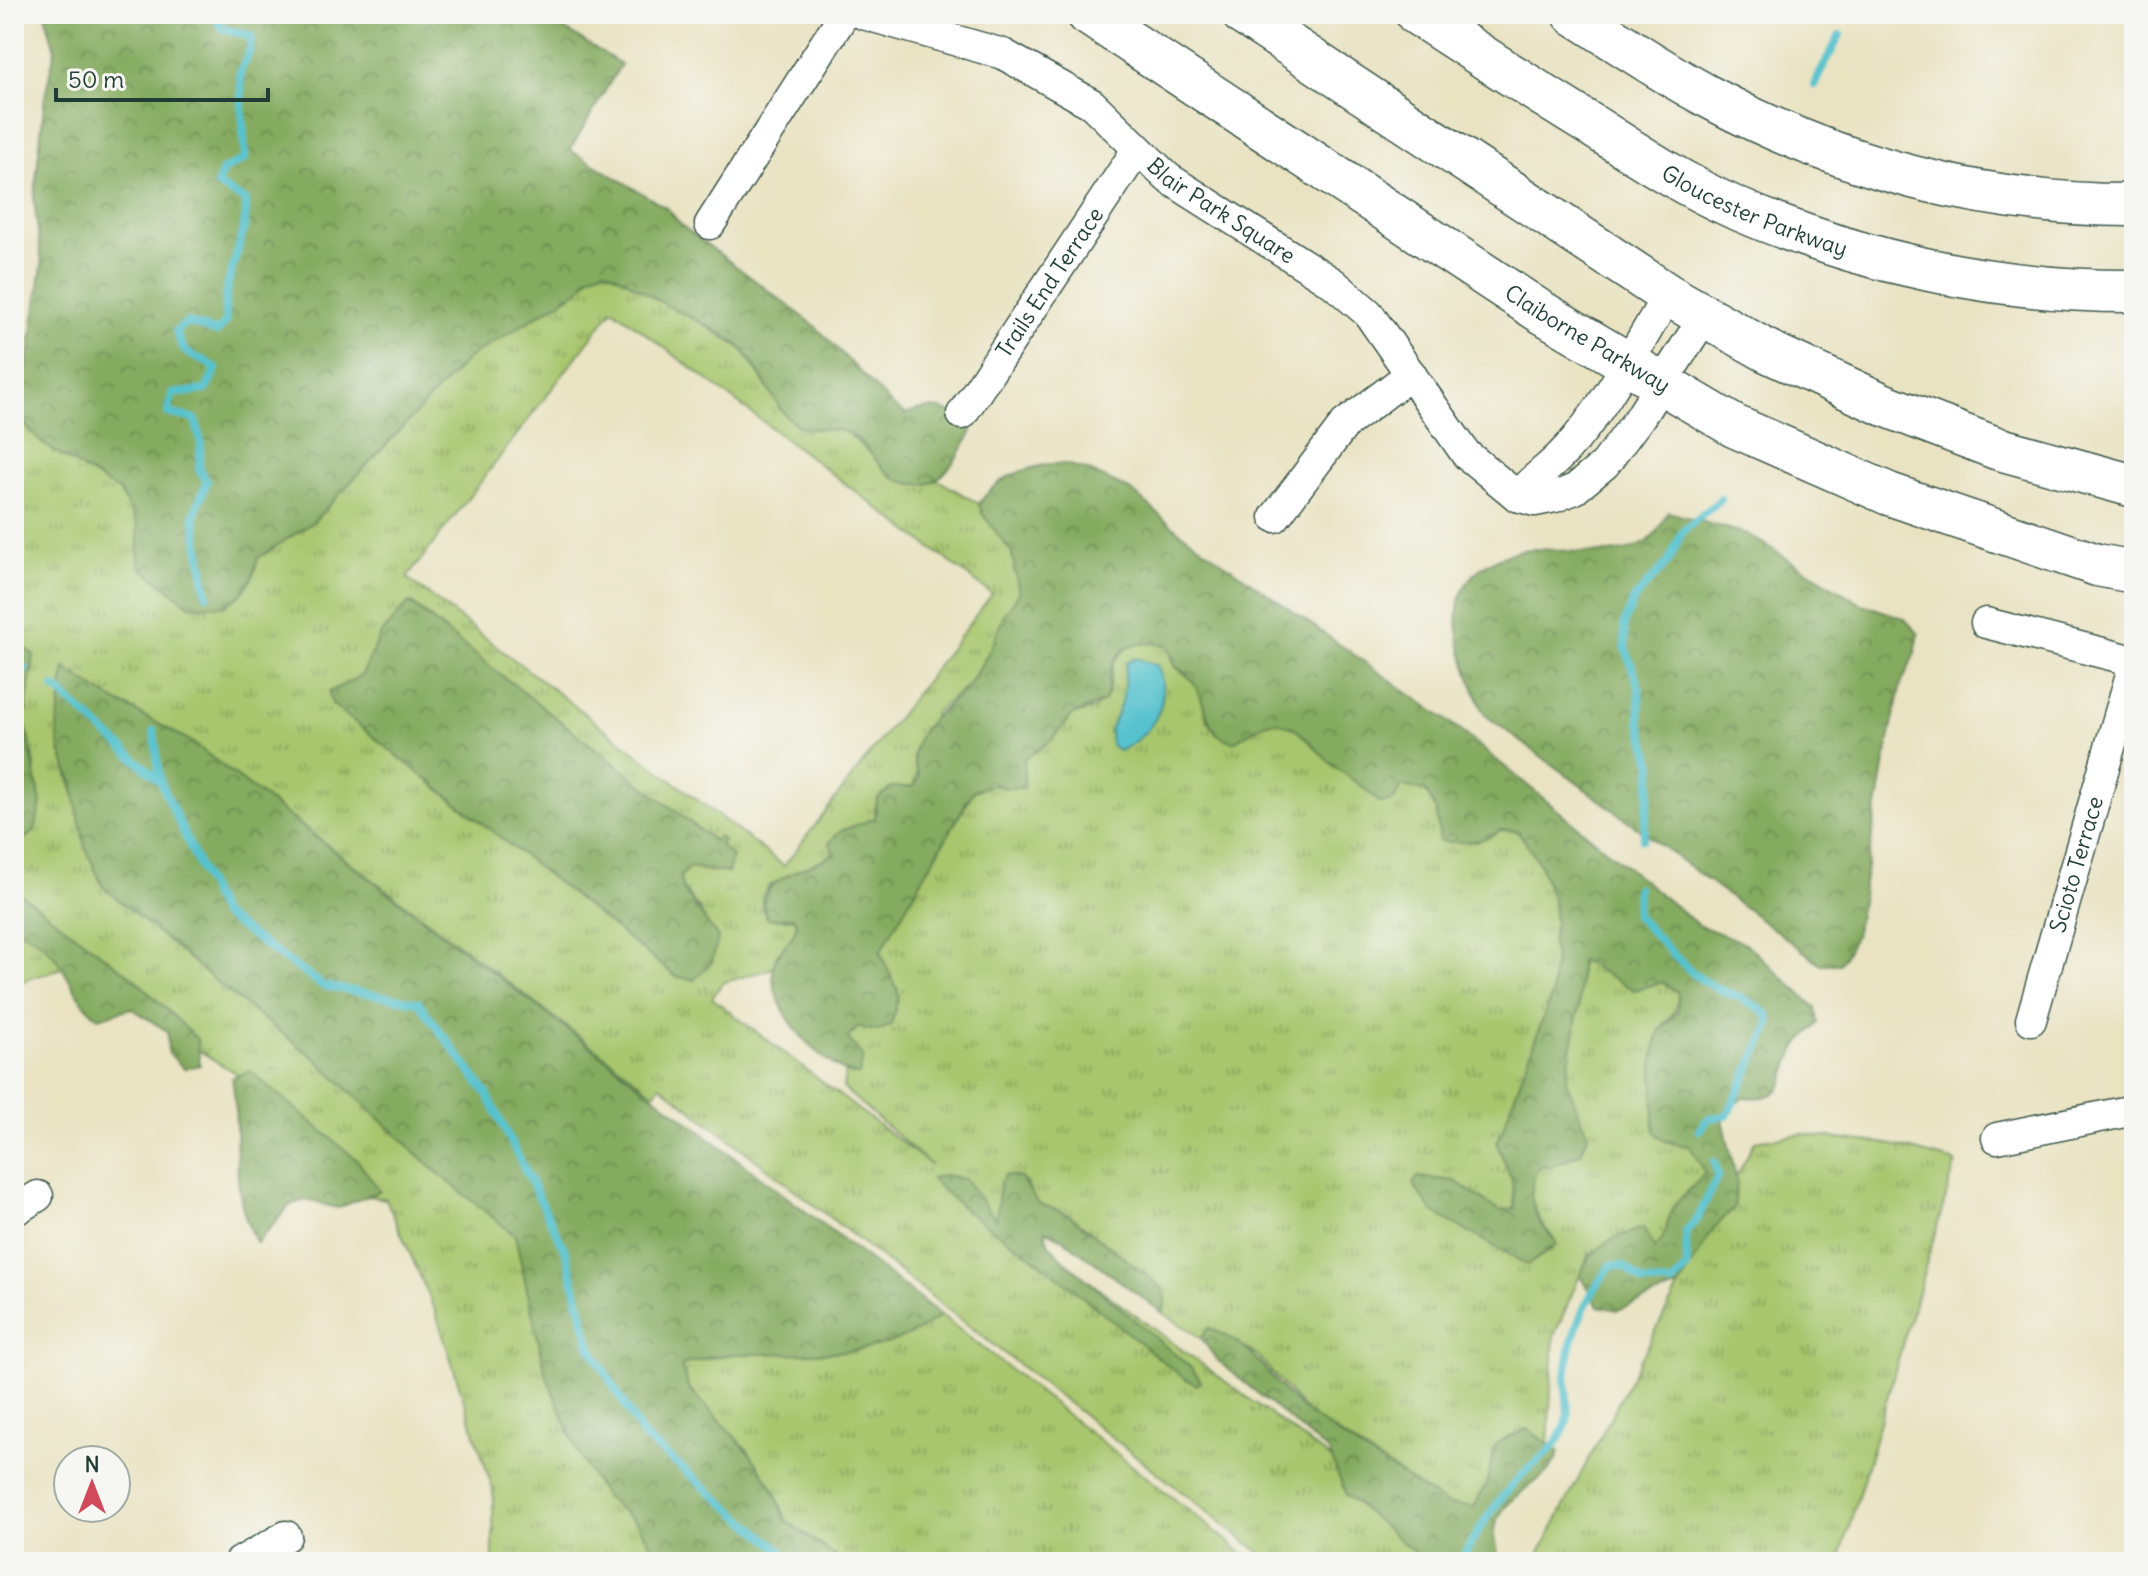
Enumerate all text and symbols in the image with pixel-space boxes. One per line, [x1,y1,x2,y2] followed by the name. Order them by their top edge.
[56,52,268,102] scale bar
[68,64,124,94] text: 50 m
[1141,151,1300,269] street label: Blair Park Square
[1657,158,1851,262] street label: Gloucester Parkway
[989,202,1109,363] street label: Trails End Terrace
[1500,278,1675,399] street label: Claiborne Parkway
[2043,793,2109,936] street label: Scioto Terrace
[52,1444,132,1524] north arrow
[84,1450,100,1478] text: N

